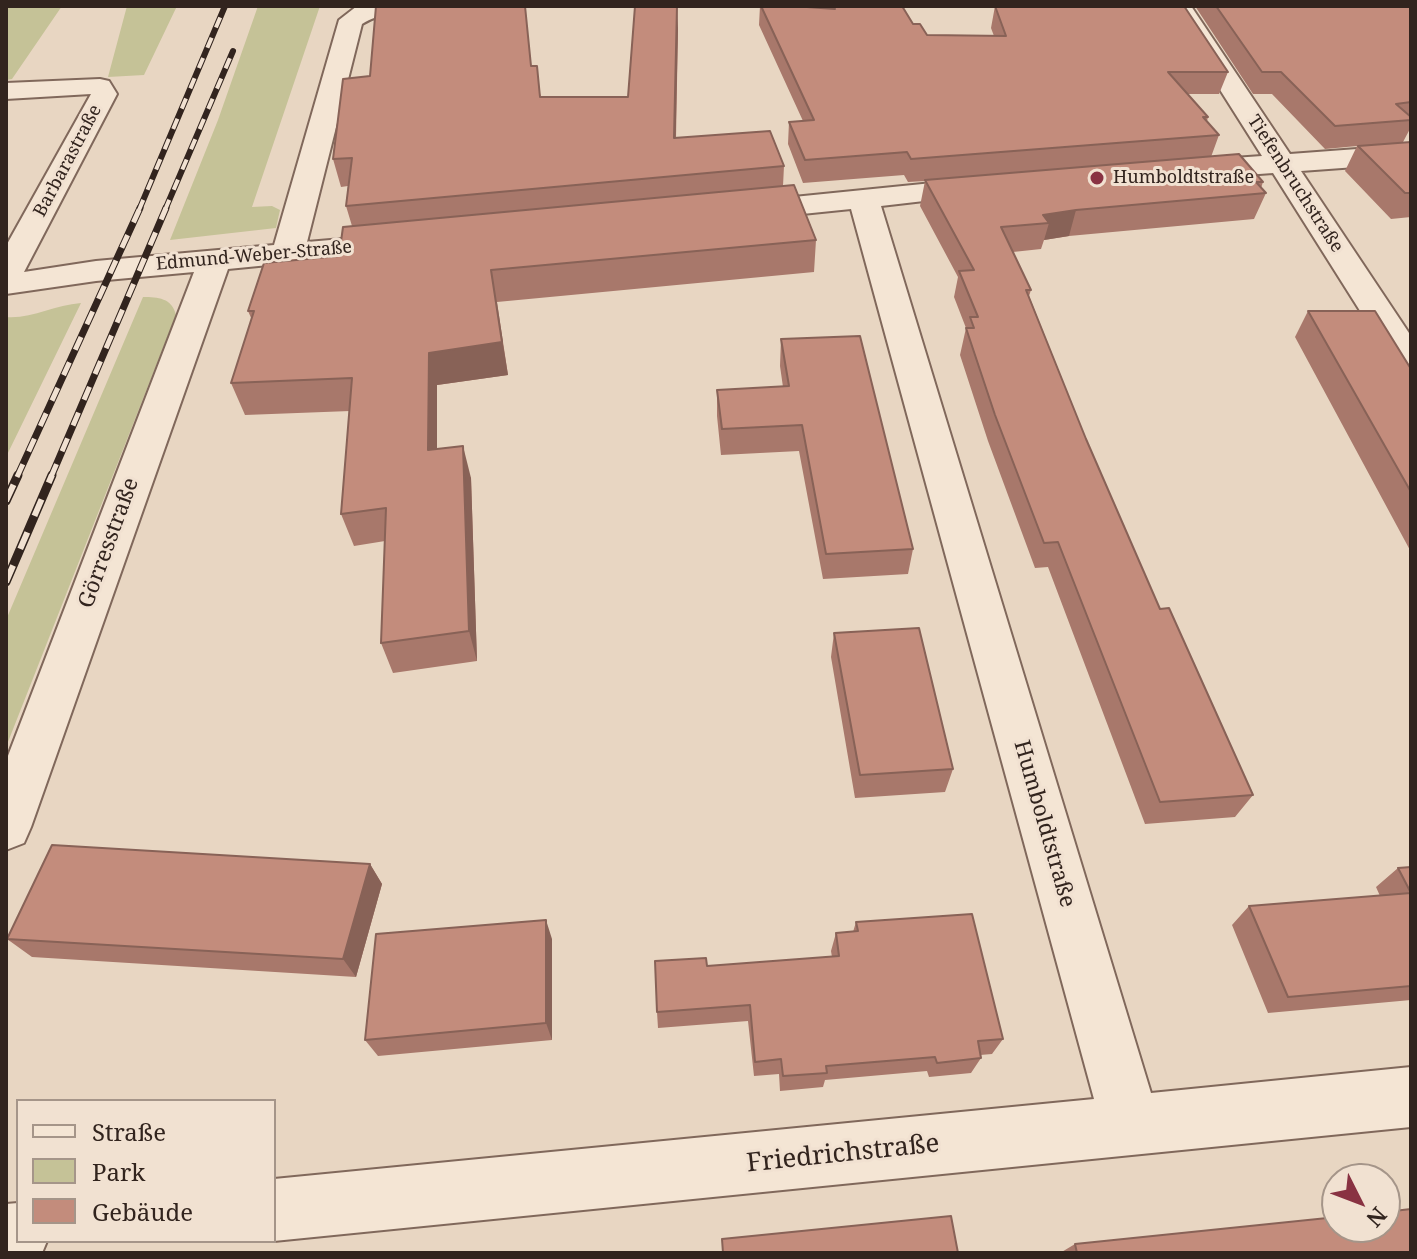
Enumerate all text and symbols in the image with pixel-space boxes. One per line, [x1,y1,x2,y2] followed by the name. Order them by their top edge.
[29,101,107,221] street label: Barbarastraße
[1242,111,1348,257] street label: Tiefenbruchstraße
[1113,167,1254,189] place label: Humboldtstraße
[1088,169,1106,187] marker: Humboldtstraße
[155,237,353,275] street label: Edmund-Weber-Straße
[73,474,145,612] street label: Görresstraße
[1008,737,1080,911] street label: Humboldtstraße
[16,1099,276,1243] legend
[92,1115,166,1148] text: Straße
[745,1128,941,1180] street label: Friedrichstraße
[92,1155,145,1188] text: Park
[1321,1163,1401,1243] north arrow
[92,1195,193,1228] text: Gebäude
[1360,1201,1394,1234] text: N

